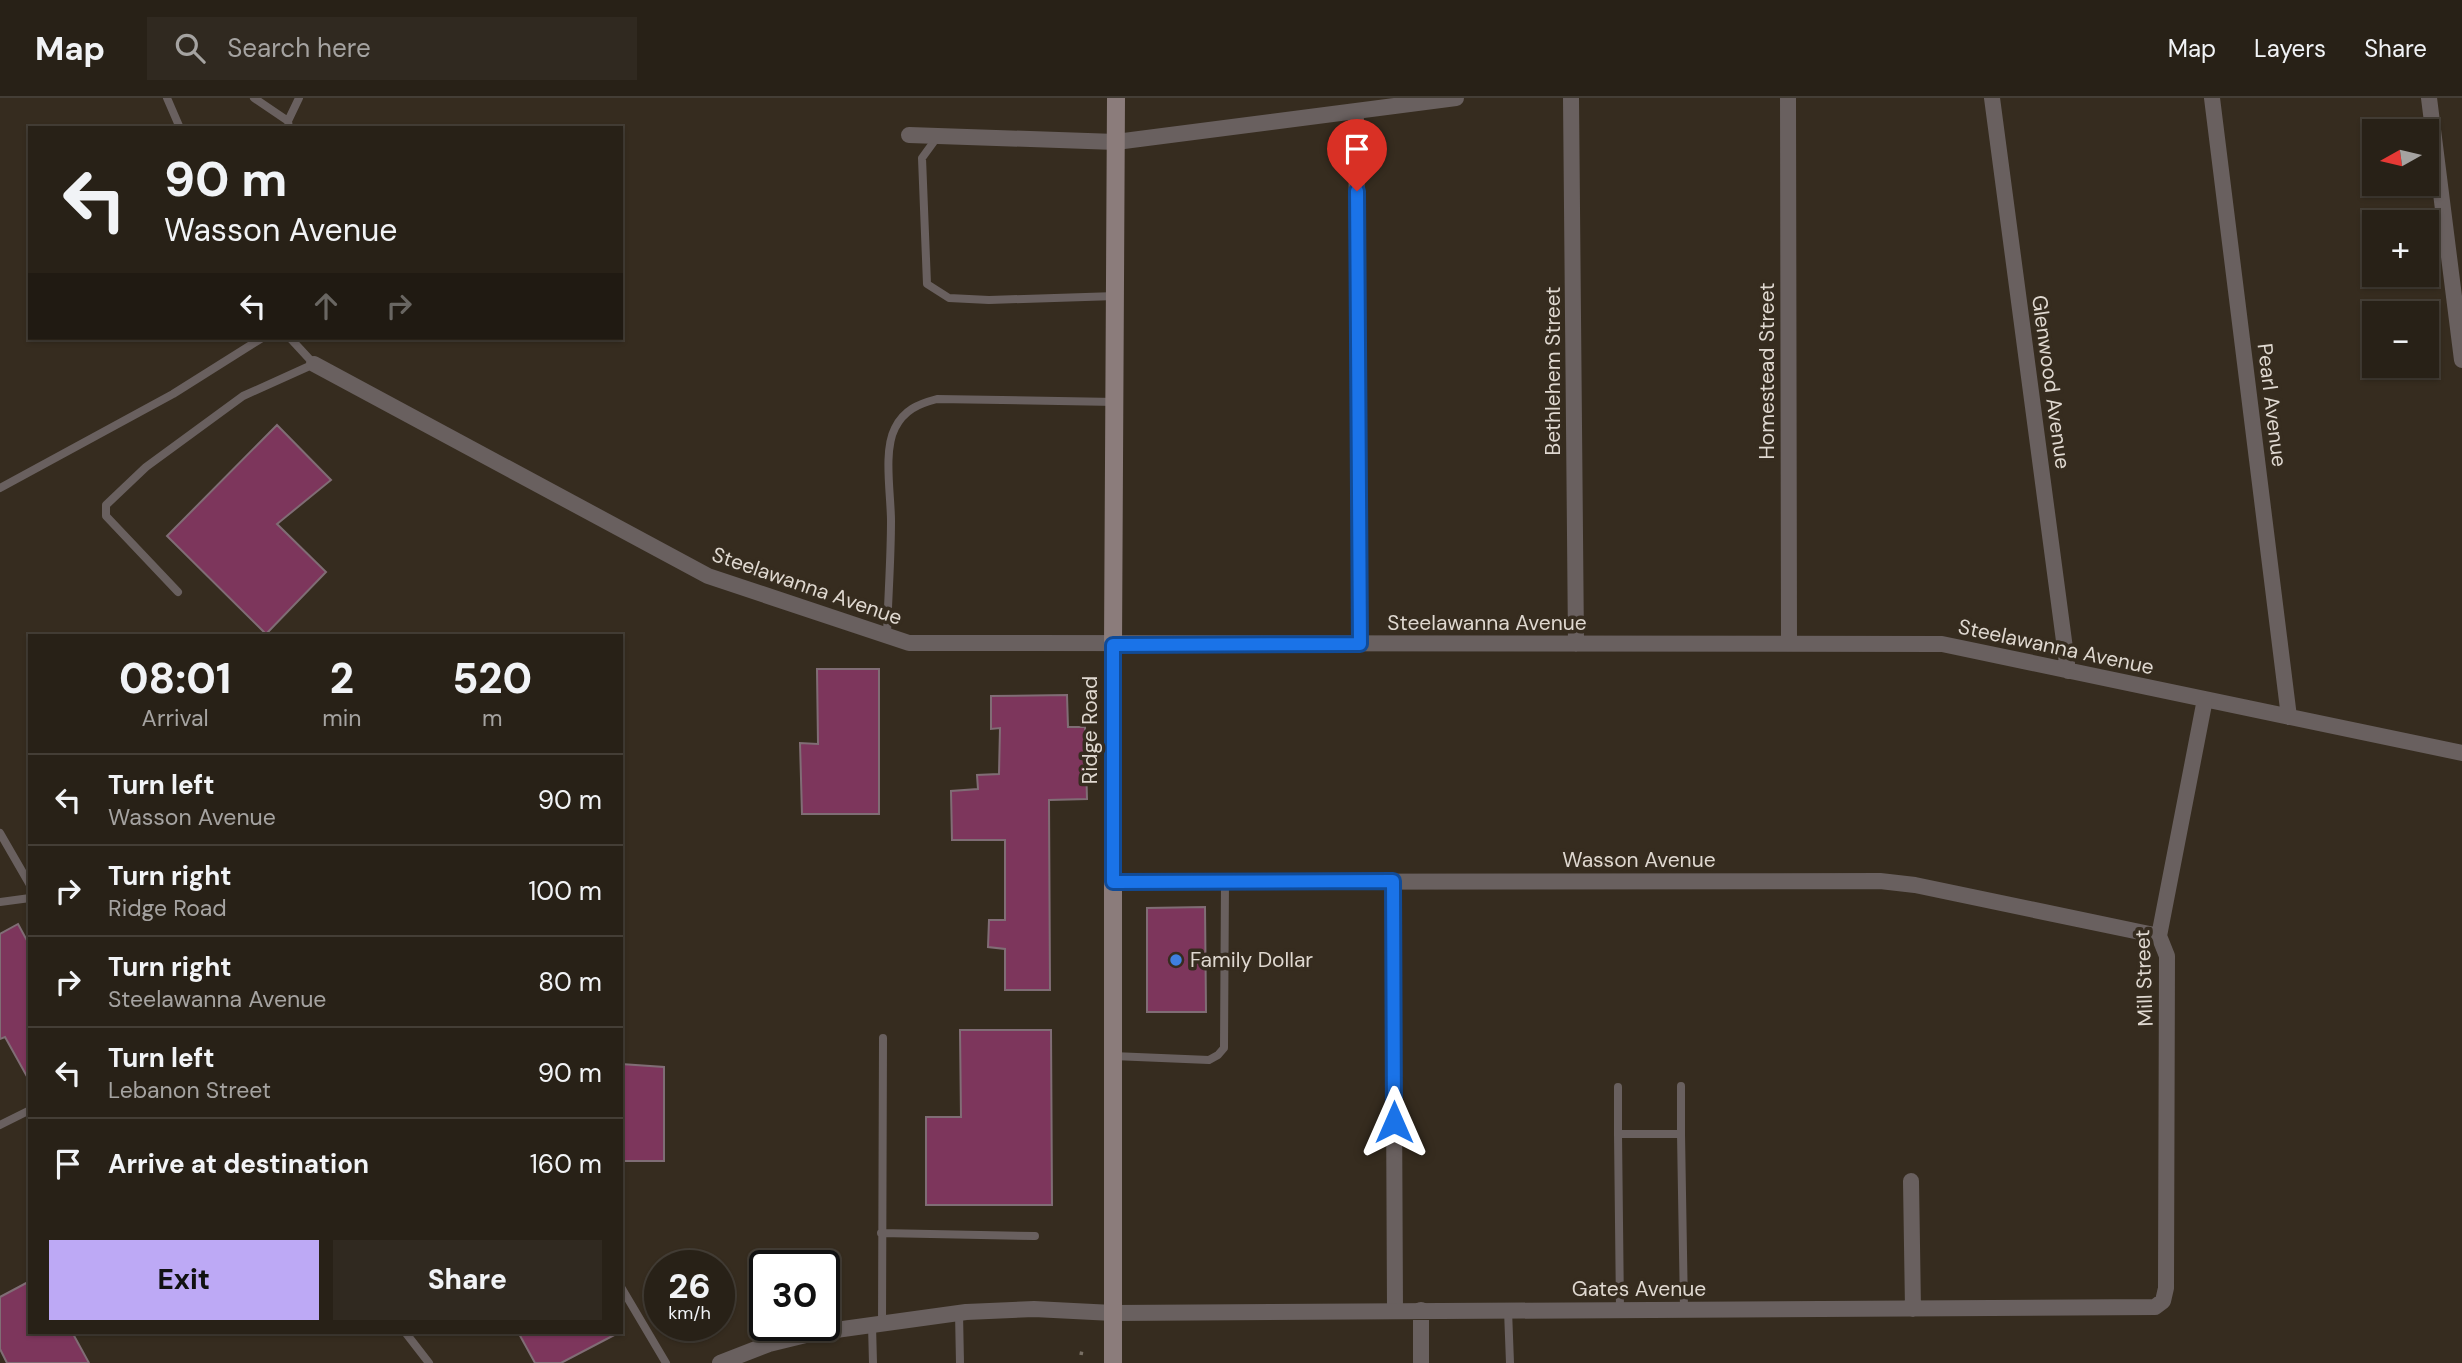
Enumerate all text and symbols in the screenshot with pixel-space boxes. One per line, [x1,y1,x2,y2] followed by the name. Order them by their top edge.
[147,17,637,80] search box
[35,27,105,70] text: Map
[171,29,209,67] icon: search
[227,31,371,65] text: Search here
[2168,33,2216,64] text: Map
[2254,33,2326,64] text: Layers
[2364,33,2427,64] text: Share
[1327,119,1387,191] pin
[2362,119,2440,196] north arrow
[2362,119,2439,378] map controls
[1338,130,1376,168] icon: arrive
[164,147,287,211] text: 90 m
[49,154,140,245] icon: left
[164,209,398,251] text: Wasson Avenue
[2362,210,2439,287] button: +
[1753,282,1781,460] street label: Homestead Street
[234,287,272,325] icon: left
[307,287,345,325] icon: ahead
[380,287,418,325] icon: right
[1539,287,1567,455] street label: Bethlehem Street
[2025,293,2077,471] street label: Glenwood Avenue
[2362,301,2439,378] button: −
[2251,342,2293,468] street label: Pearl Avenue
[708,540,906,632] street label: Steelawanna Avenue
[1387,609,1587,637] street label: Steelawanna Avenue
[1956,613,2157,681] street label: Steelawanna Avenue
[119,651,231,706] text: 08:01
[330,651,354,706] text: 2
[452,651,532,706] text: 520
[1076,676,1104,784] street label: Ridge Road
[142,703,209,733] text: Arrival
[322,703,361,733] text: min
[482,703,502,733] text: m
[108,768,215,802] text: Turn left
[49,781,87,819] icon: left
[538,783,602,817] text: 90 m
[108,802,276,832] text: Wasson Avenue
[1562,846,1716,874] street label: Wasson Avenue
[108,859,232,893] text: Turn right
[49,872,87,910] icon: right
[528,874,602,908] text: 100 m
[108,893,227,923] text: Ridge Road
[2128,929,2160,1027] street label: Mill Street
[1190,946,1313,974] place label: Family Dollar
[108,950,232,984] text: Turn right
[1168,952,1184,968] marker: Family Dollar
[49,963,87,1001] icon: right
[538,965,602,999] text: 80 m
[108,984,326,1014] text: Steelawanna Avenue
[108,1041,215,1075] text: Turn left
[49,1054,87,1092] icon: left
[538,1056,602,1090] text: 90 m
[108,1075,271,1105] text: Lebanon Street
[1357,1085,1431,1159] position arrow
[49,1145,87,1183] icon: arrive
[108,1147,369,1181] text: Arrive at destination
[530,1147,602,1181] text: 160 m
[49,1240,319,1320] button: Exit
[333,1240,602,1320] button: Share
[749,1250,840,1341] speed limit sign: 30
[668,1263,711,1309] text: 26
[1572,1275,1706,1303] street label: Gates Avenue
[668,1301,711,1325] text: km/h

